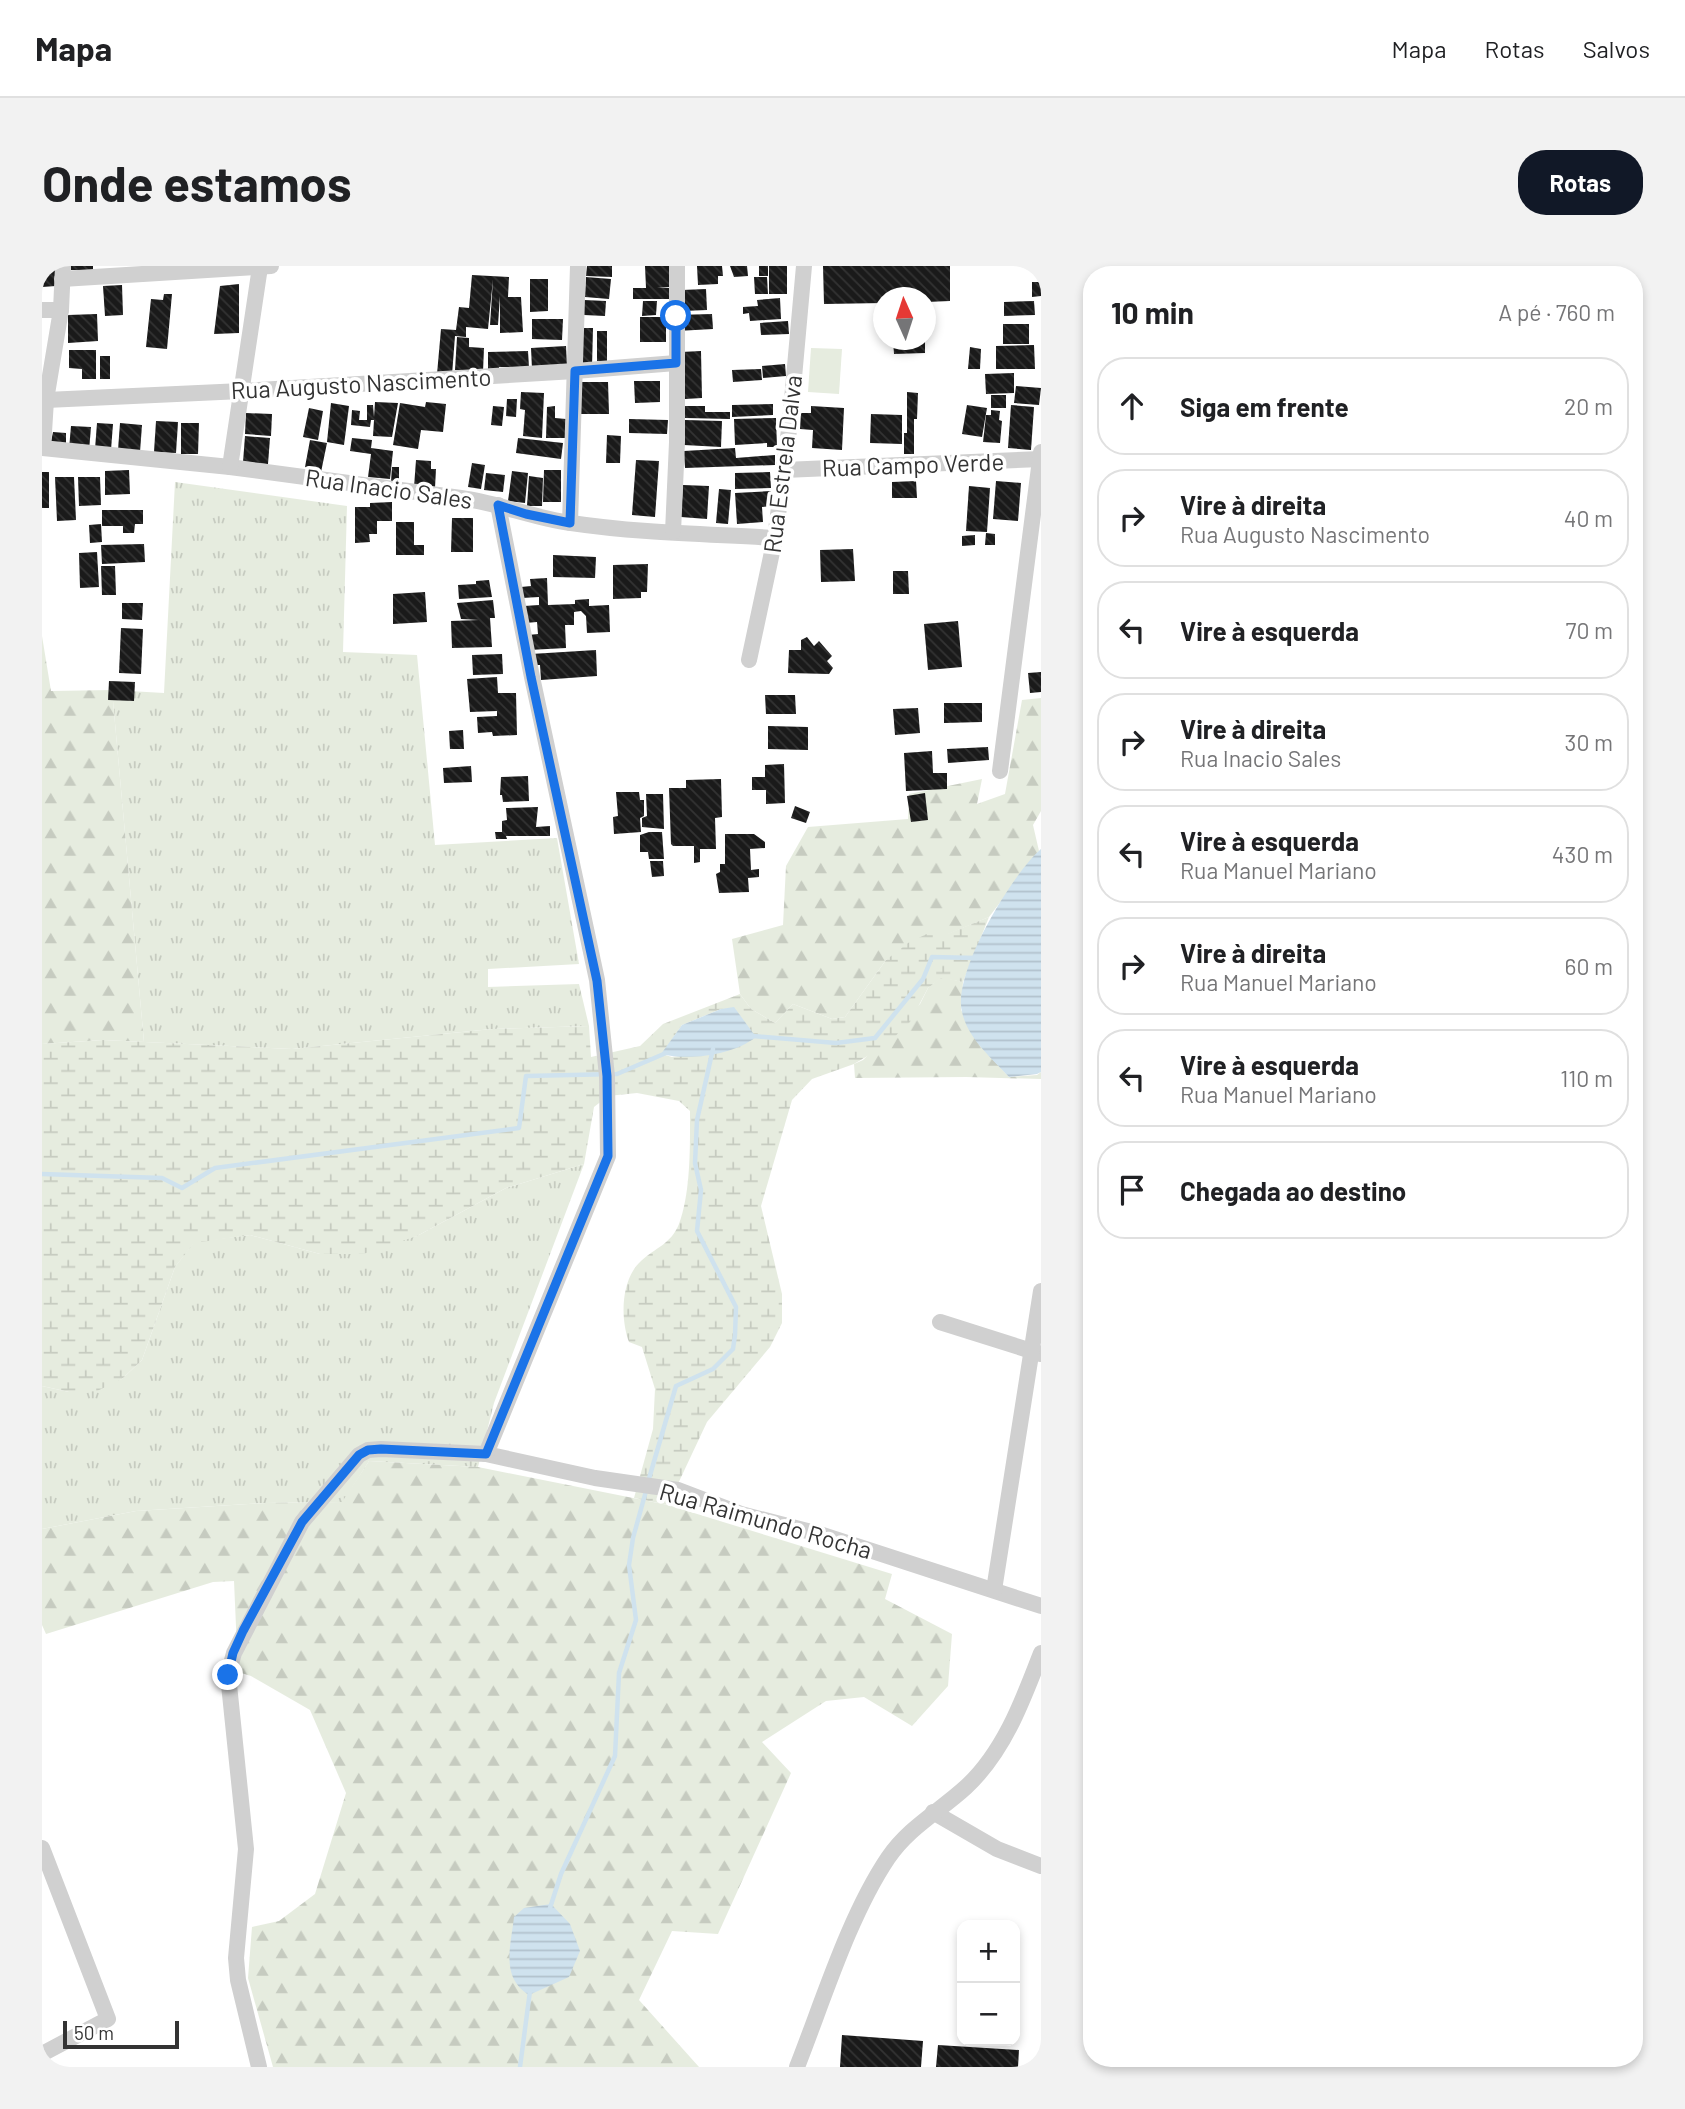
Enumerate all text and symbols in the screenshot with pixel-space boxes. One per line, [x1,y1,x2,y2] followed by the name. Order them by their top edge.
[35,28,112,68] text: Mapa
[1392,34,1447,63] text: Mapa
[1485,34,1545,63] text: Rotas
[1583,34,1650,63] text: Salvos
[1518,150,1643,215] button: Rotas
[42,153,351,212] text: Onde estamos
[873,287,936,350] north arrow
[1111,294,1194,330] text: 10 min
[1498,298,1615,326] text: A pé · 760 m
[660,300,691,331] route start
[230,362,492,404] street label: Rua Augusto Nascimento
[757,373,807,555] street label: Rua Estrela Dalva
[1113,387,1151,425] icon: ahead
[1180,391,1349,422] text: Siga em frente
[1564,392,1613,420] text: 20 m
[821,446,1005,482] street label: Rua Campo Verde
[304,462,474,514] street label: Rua Inacio Sales
[1180,489,1326,520] text: Vire à direita
[1113,499,1151,537] icon: right
[1564,504,1613,532] text: 40 m
[1180,520,1430,548] text: Rua Augusto Nascimento
[1113,611,1151,649] icon: left
[1180,615,1359,646] text: Vire à esquerda
[1566,616,1613,644] text: 70 m
[1180,713,1326,744] text: Vire à direita
[1113,723,1151,761] icon: right
[1565,728,1613,756] text: 30 m
[1180,744,1341,772] text: Rua Inacio Sales
[1180,825,1359,856] text: Vire à esquerda
[1113,835,1151,873] icon: left
[1552,840,1613,868] text: 430 m
[1180,856,1377,884] text: Rua Manuel Mariano
[1180,937,1326,968] text: Vire à direita
[1113,947,1151,985] icon: right
[1565,952,1613,980] text: 60 m
[1180,968,1377,996] text: Rua Manuel Mariano
[1180,1049,1359,1080] text: Vire à esquerda
[1113,1059,1151,1097] icon: left
[1560,1064,1613,1092] text: 110 m
[1180,1080,1377,1108] text: Rua Manuel Mariano
[1113,1171,1151,1209] icon: arrive
[1180,1175,1406,1206] text: Chegada ao destino
[656,1476,876,1564] street label: Rua Raimundo Rocha
[212,1659,243,1690] route end
[957,1920,1020,2046] map controls
[957,1920,1020,1983] button: +
[957,1983,1020,2046] button: −
[63,2018,178,2050] scale bar
[74,2021,114,2044] text: 50 m

